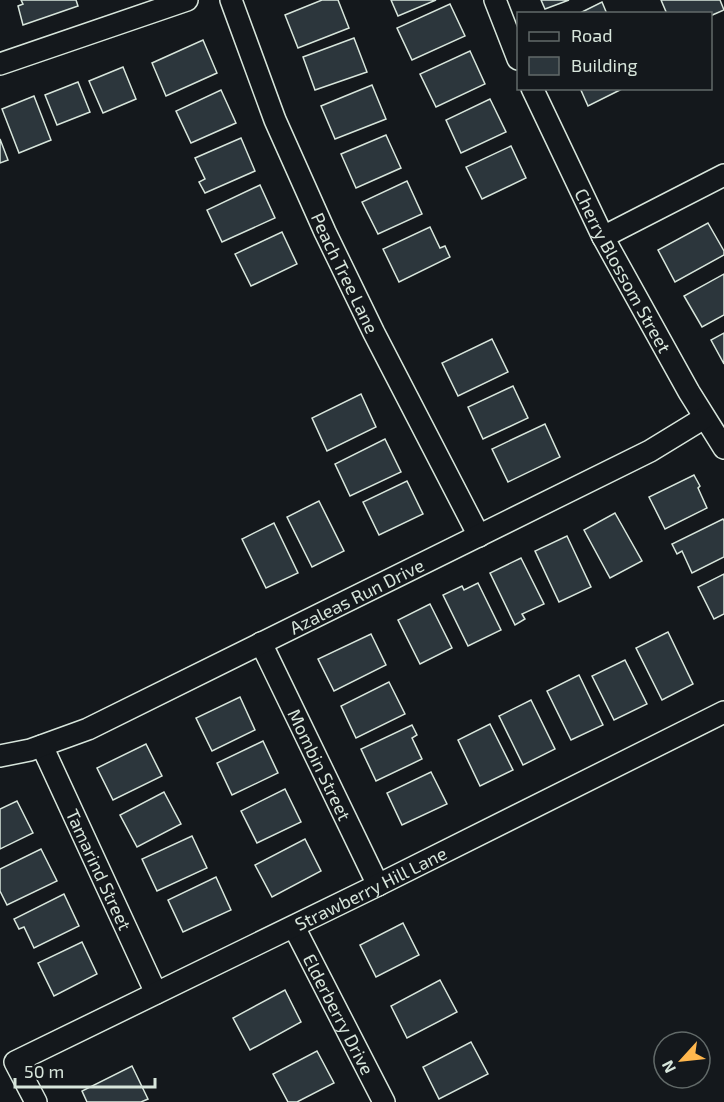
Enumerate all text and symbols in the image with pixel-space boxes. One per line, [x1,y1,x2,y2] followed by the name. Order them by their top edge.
[517,12,712,90] legend
[571,24,612,46] text: Road
[571,54,638,76] text: Building
[570,185,676,357] street label: Cherry Blossom Street
[307,209,383,337] street label: Peach Tree Lane
[286,554,427,639] street label: Azaleas Run Drive
[284,705,356,824] street label: Mombin Street
[62,805,136,934] street label: Tamarind Street
[291,842,450,935] street label: Strawberry Hill Lane
[299,950,379,1078] street label: Elderberry Drive
[652,1030,712,1090] north arrow
[15,1051,154,1089] scale bar
[657,1058,679,1077] text: N
[24,1060,64,1082] text: 50 m

